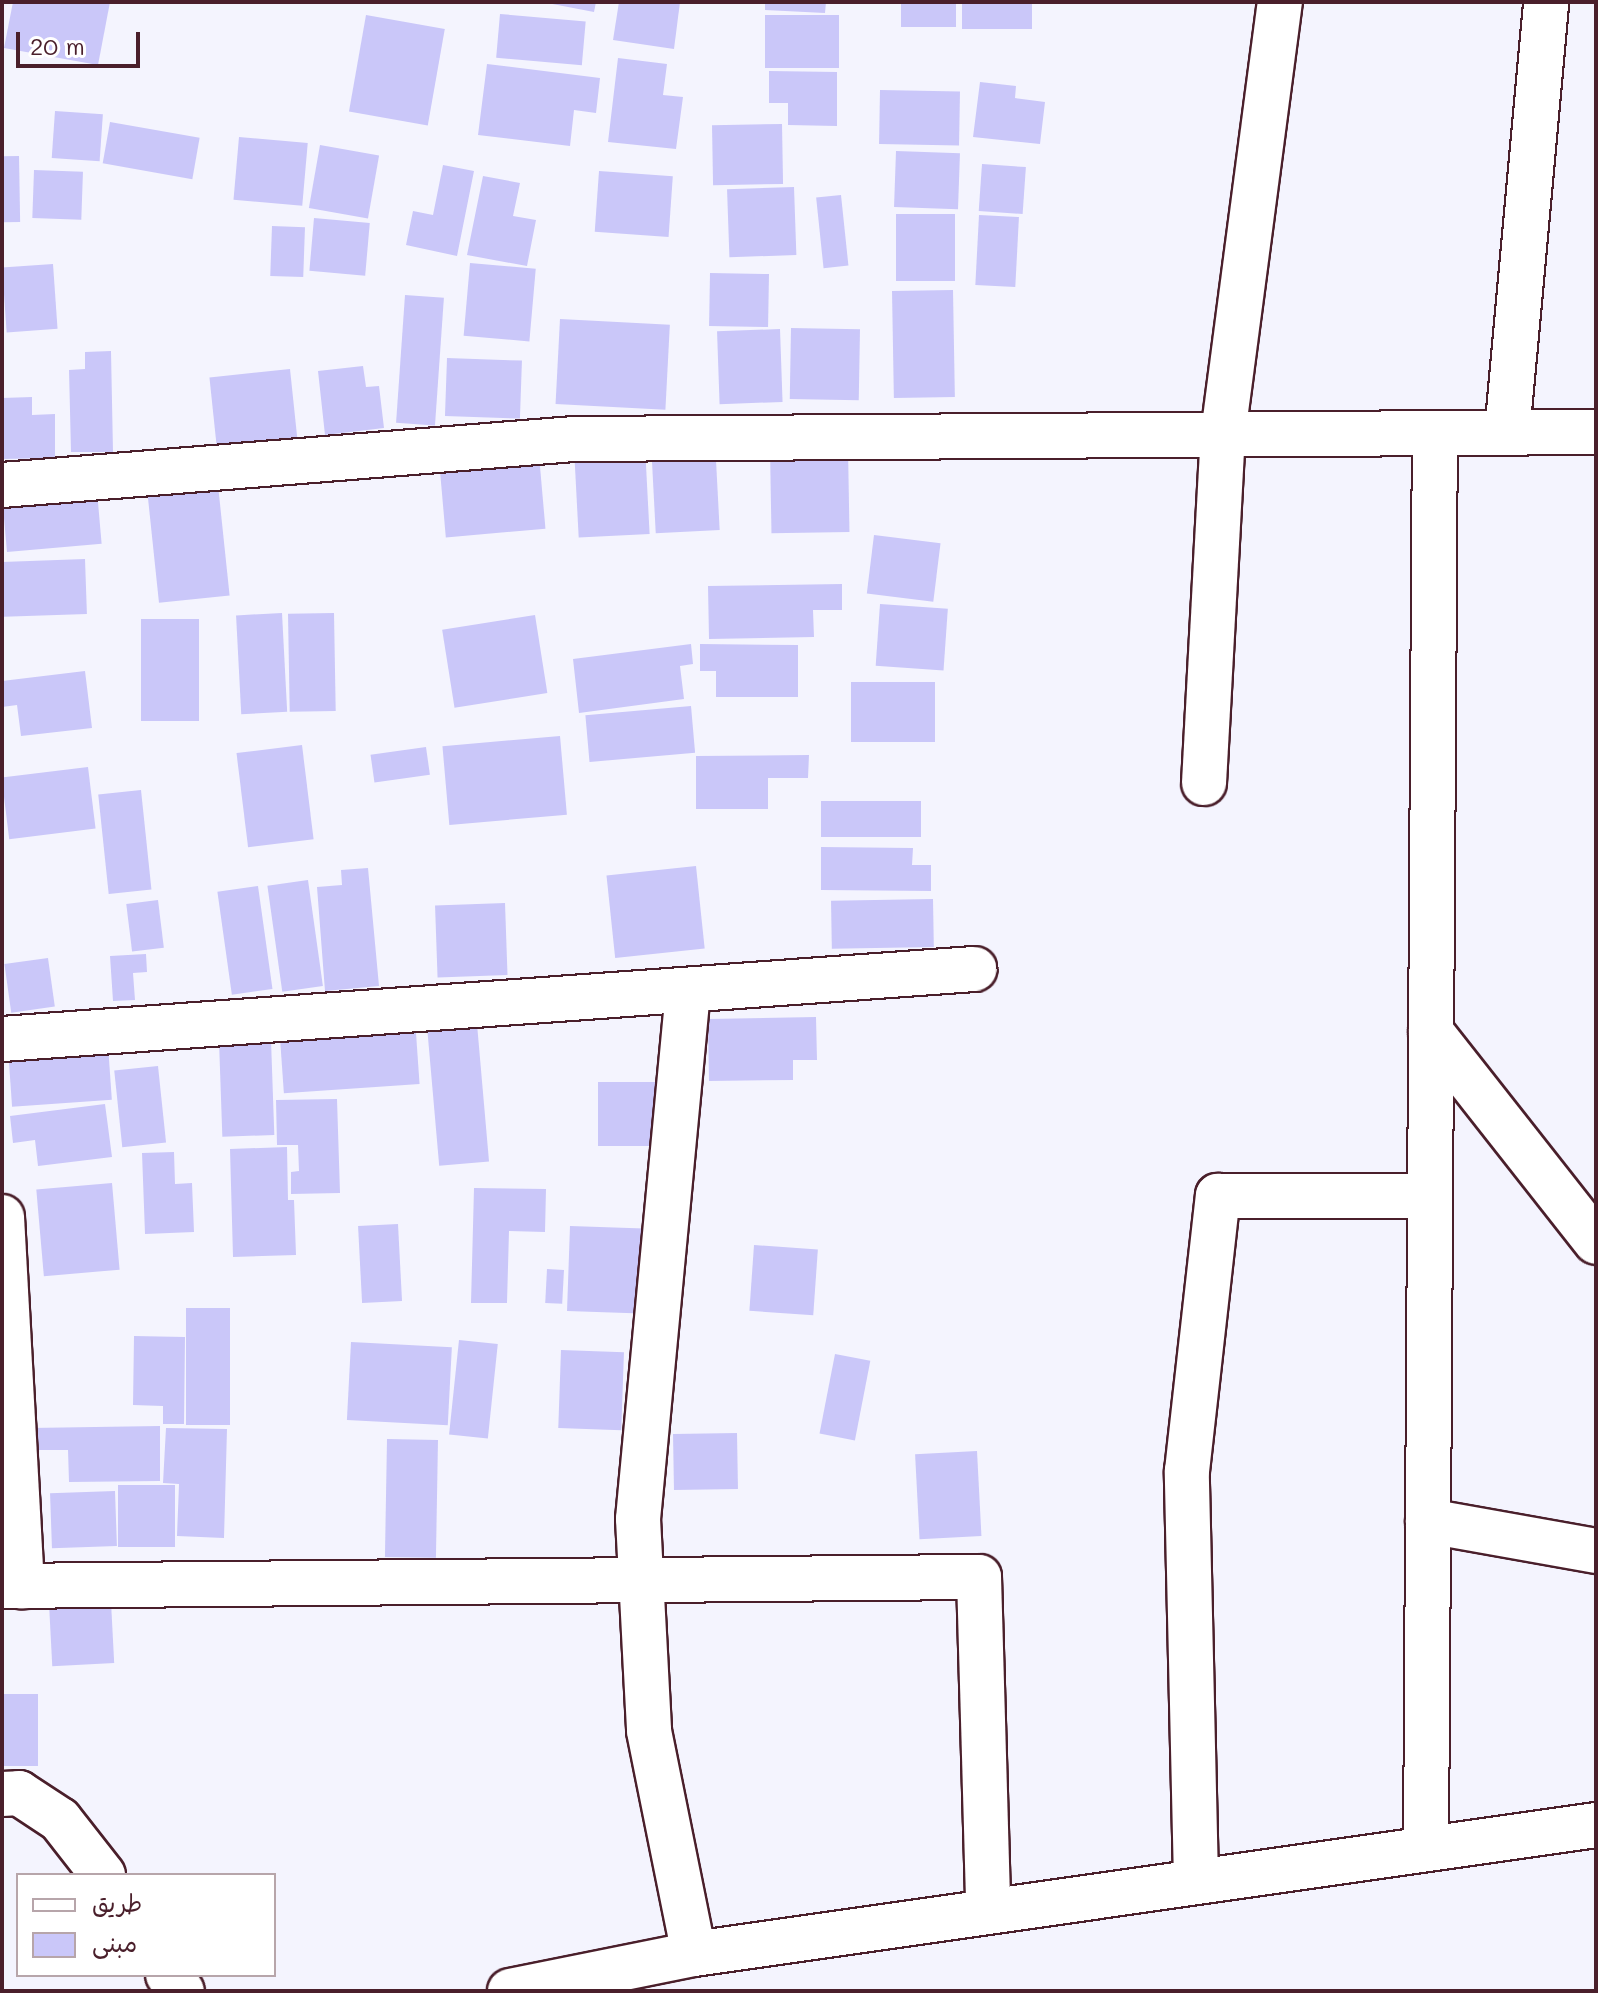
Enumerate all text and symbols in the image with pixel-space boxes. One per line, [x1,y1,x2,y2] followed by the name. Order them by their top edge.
[20,16,144,66] scale bar
[30,30,85,61] text: 20 m
[16,1873,276,1977] legend
[92,1887,142,1918] text: طريق
[92,1927,137,1958] text: مبنى

